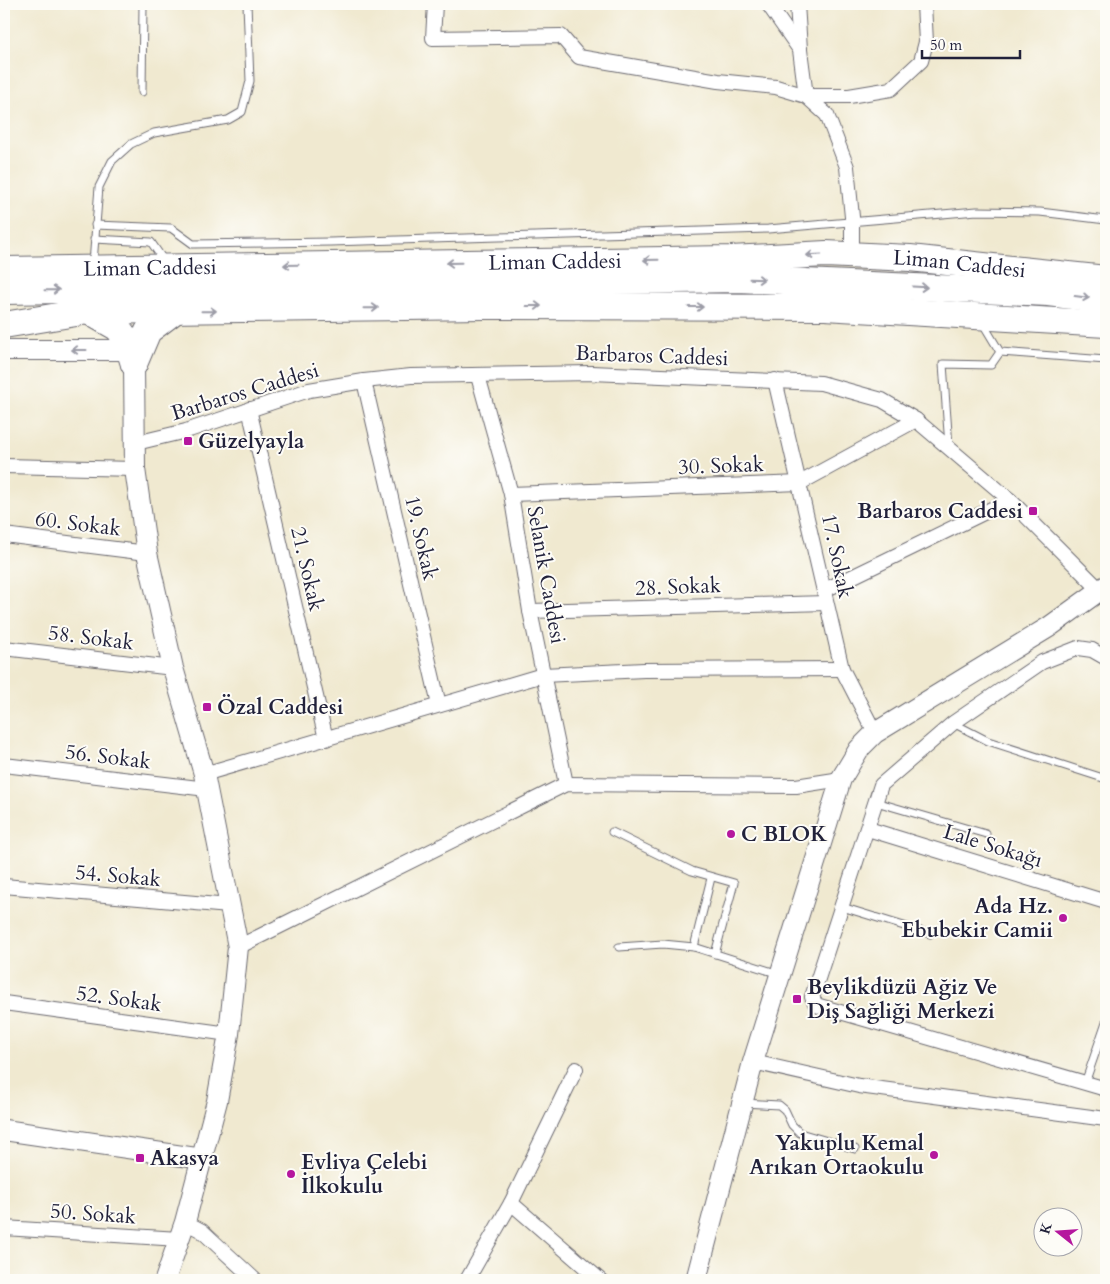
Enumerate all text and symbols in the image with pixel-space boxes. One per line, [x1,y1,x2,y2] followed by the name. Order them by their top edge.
[922,28,1020,60] scale bar
[930,35,962,55] text: 50 m
[892,243,1027,285] street label: Liman Caddesi
[488,246,622,277] street label: Liman Caddesi
[806,250,822,260] one-way arrow
[83,252,217,283] street label: Liman Caddesi
[644,255,660,265] one-way arrow
[446,258,462,267] one-way arrow
[284,260,300,270] one-way arrow
[749,275,765,284] one-way arrow
[911,282,927,291] one-way arrow
[44,285,60,295] one-way arrow
[1073,292,1089,302] one-way arrow
[526,301,542,311] one-way arrow
[688,302,704,312] one-way arrow
[363,303,379,313] one-way arrow
[200,306,217,316] one-way arrow
[575,339,729,373] street label: Barbaros Caddesi
[71,345,88,355] one-way arrow
[168,356,322,428] street label: Barbaros Caddesi
[198,427,305,456] place label: Güzelyayla
[182,435,194,447] marker: Güzelyayla
[678,450,765,482] street label: 30. Sokak
[397,493,445,584] street label: 19. Sokak
[857,497,1023,526] place label: Barbaros Caddesi
[34,504,123,544] street label: 60. Sokak
[520,504,572,646] street label: Selanik Caddesi
[1027,505,1039,517] marker: Barbaros Caddesi
[814,511,860,602] street label: 17. Sokak
[283,524,331,615] street label: 21. Sokak
[635,571,722,603] street label: 28. Sokak
[47,618,136,658] street label: 58. Sokak
[217,693,344,722] place label: Özal Caddesi
[201,701,213,713] marker: Özal Caddesi
[64,737,153,777] street label: 56. Sokak
[940,817,1046,875] street label: Lale Sokağı
[741,820,827,849] place label: C BLOK
[725,828,737,840] marker: C BLOK
[74,858,163,894] street label: 54. Sokak
[901,892,1053,945] place label: Ada Hz. Ebubekir Camii
[1057,912,1069,924] marker: Ada Hz. Ebubekir Camii
[807,973,997,1026] place label: Beylikdüzü Ağiz Ve Diş Sağliği Merkezi
[74,979,164,1019] street label: 52. Sokak
[791,993,803,1005] marker: Beylikdüzü Ağiz Ve Diş Sağliği Merkezi
[749,1129,924,1182] place label: Yakuplu Kemal Arıkan Ortaokulu
[150,1144,219,1173] place label: Akasya
[301,1148,428,1201] place label: Evliya Çelebi İlkokulu
[928,1149,940,1161] marker: Yakuplu Kemal Arıkan Ortaokulu
[134,1152,146,1164] marker: Akasya
[285,1168,297,1180] marker: Evliya Çelebi İlkokulu
[49,1197,138,1232] street label: 50. Sokak
[1032,1206,1082,1256] north arrow
[1035,1220,1057,1237] text: K

